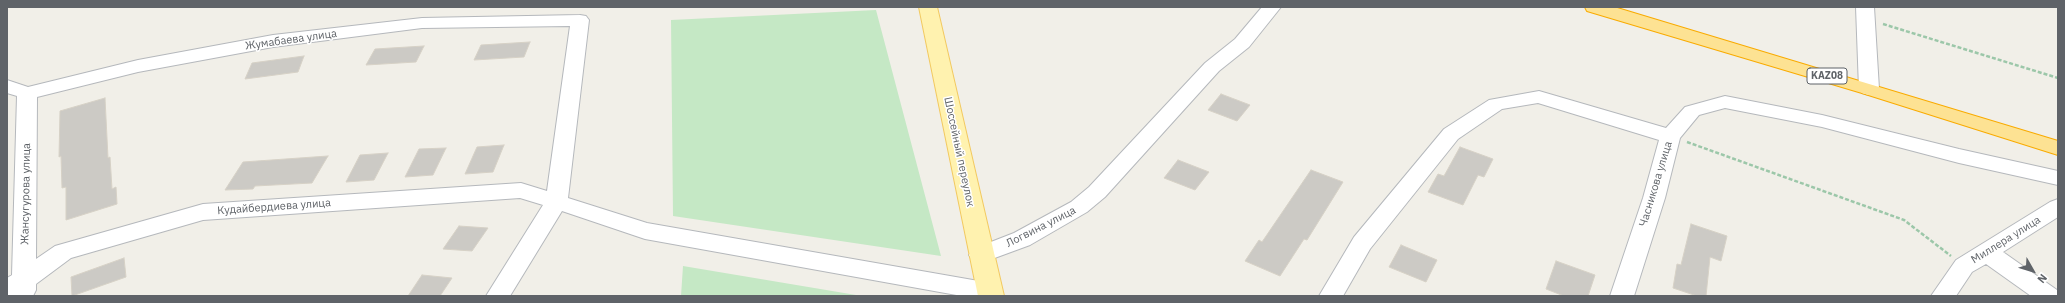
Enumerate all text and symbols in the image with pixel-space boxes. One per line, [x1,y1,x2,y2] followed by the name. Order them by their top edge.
[244,27,338,53] street label: Жумабаева улица
[1807,68,1847,84] road number: KAZ08
[941,96,977,208] street label: Шоссейный переулок
[1637,140,1675,228] street label: Часникова улица
[19,143,33,245] street label: Жансугурова улица
[217,196,331,218] street label: Кудайбердиева улица
[1004,204,1078,250] street label: Логвина улица
[1969,213,2043,267] street label: Миллера улица
[2013,251,2053,291] north arrow
[2034,271,2050,286] text: N

